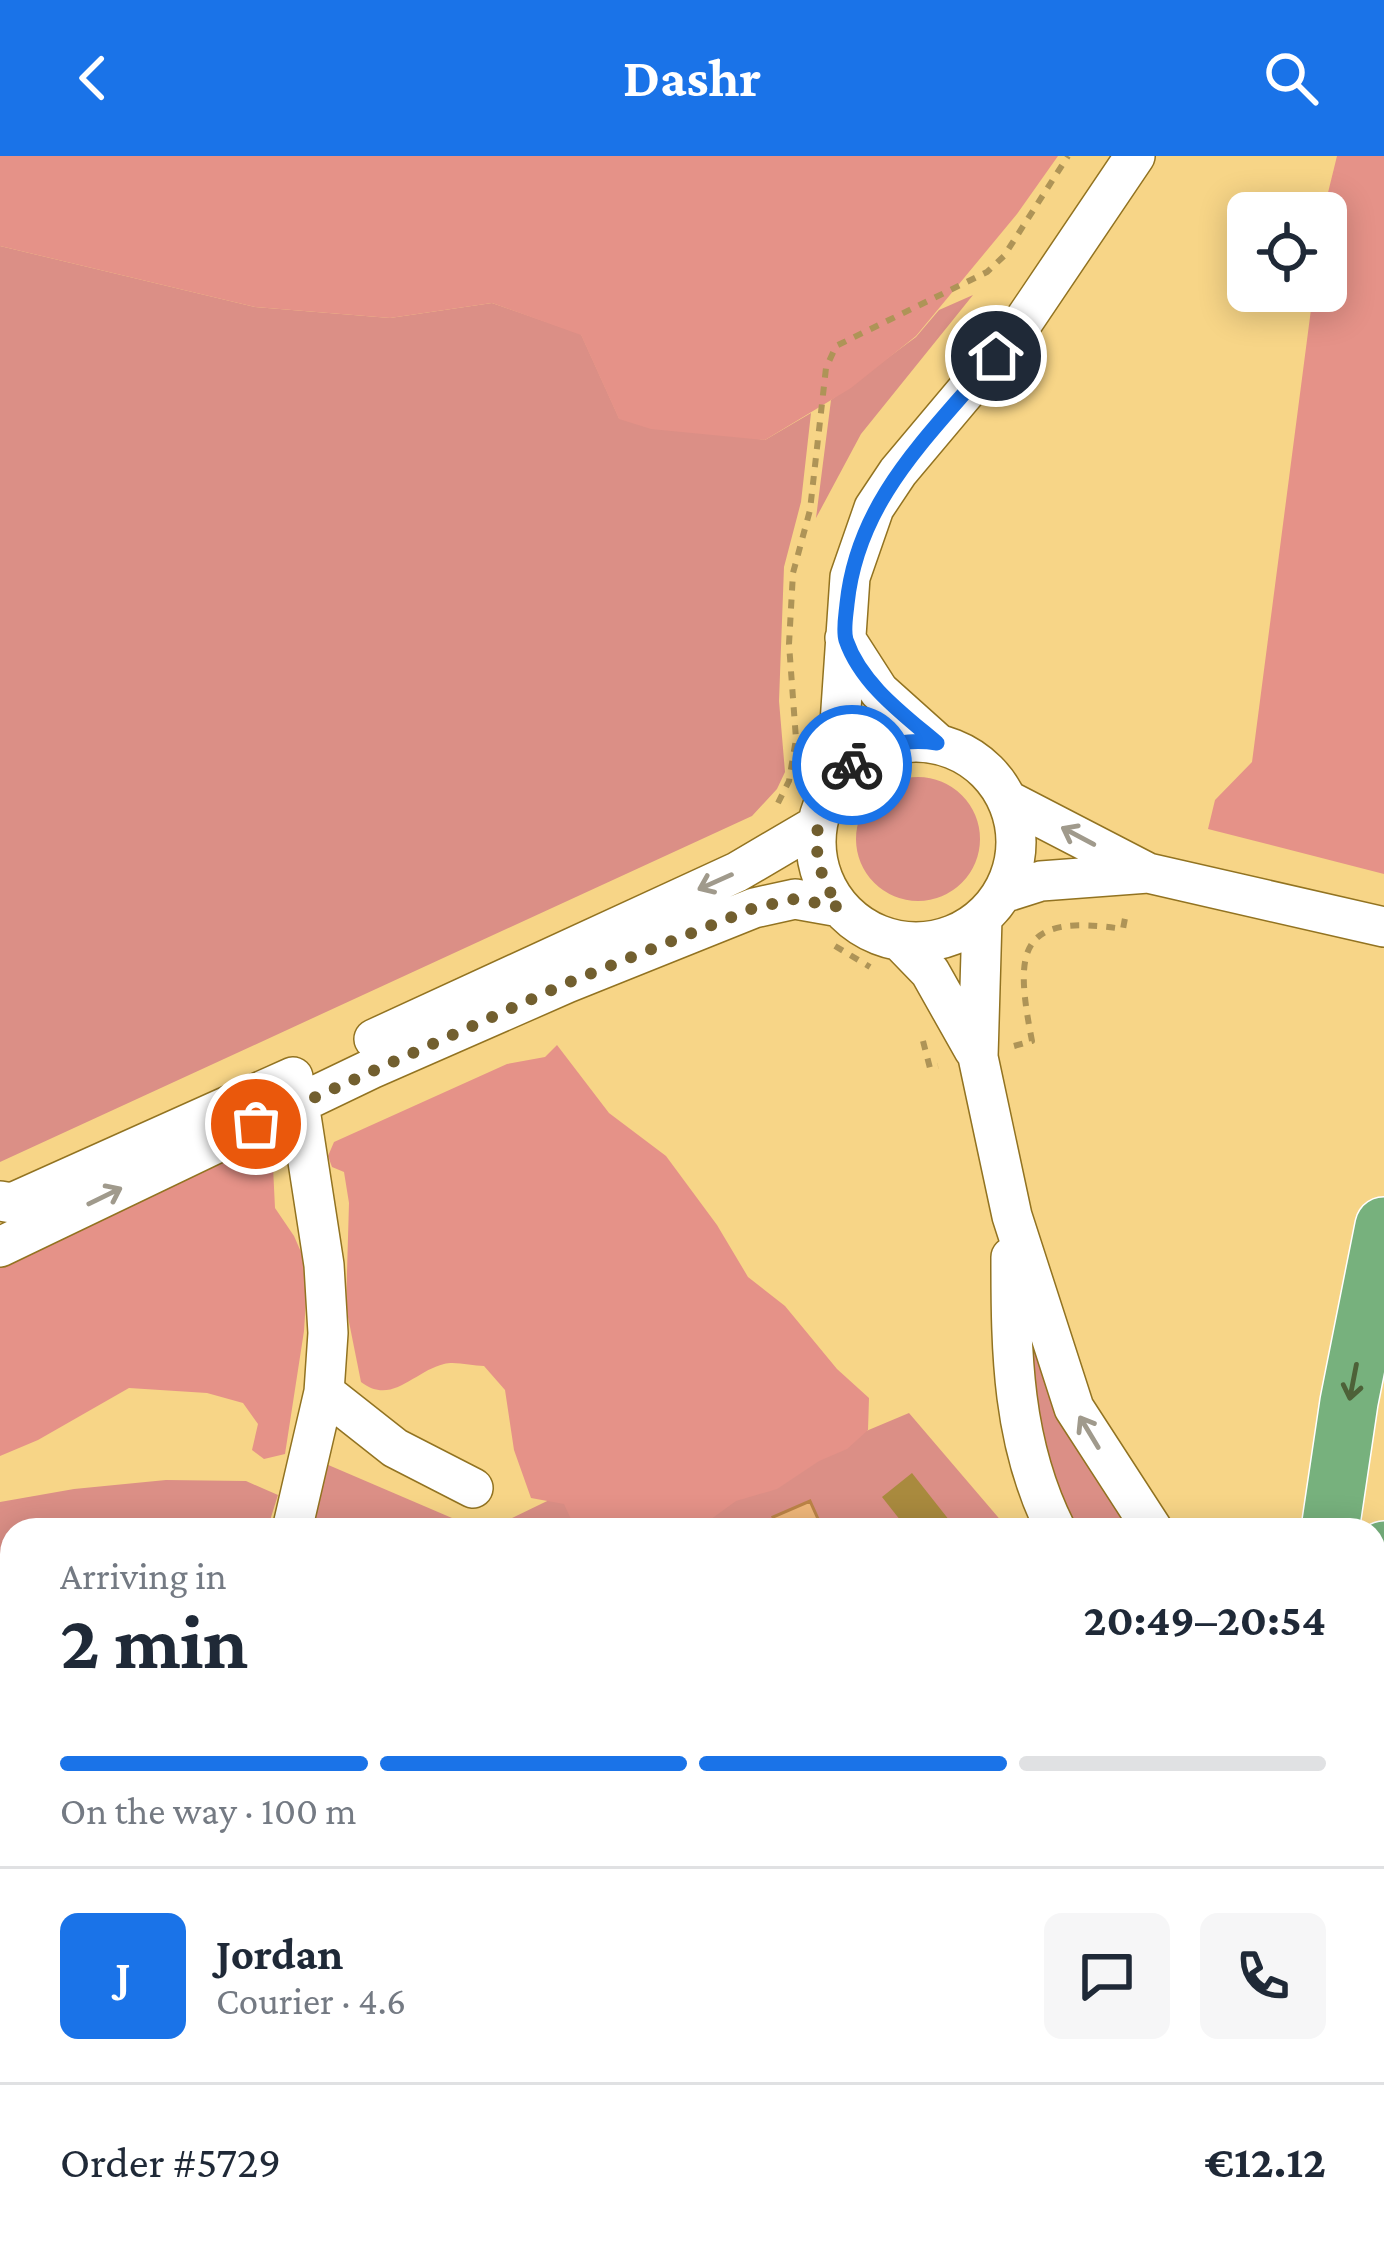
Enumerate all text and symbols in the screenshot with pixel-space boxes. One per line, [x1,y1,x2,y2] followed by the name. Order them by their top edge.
[60,45,126,111] icon: back
[1258,45,1324,111] icon: search
[623,48,761,108] text: Dashr
[1227,192,1347,312] map controls
[1227,192,1347,312] button: locate
[945,305,1047,407] pin
[963,323,1029,389] icon: home
[792,705,912,825] courier
[819,732,885,798] icon: bike
[1061,824,1096,847] one-way arrow
[698,873,734,895] one-way arrow
[205,1073,307,1175] pin
[223,1091,289,1157] icon: bag
[87,1184,123,1206] one-way arrow
[1341,1362,1363,1401] one-way arrow
[1077,1416,1101,1450] one-way arrow
[60,1554,227,1597] text: Arriving in
[1084,1595,1326,1645] text: 20:49–20:54
[60,1598,248,1685] text: 2 min
[60,1789,357,1832] text: On the way · 100 m
[1044,1913,1170,2039] button: chat
[1200,1913,1326,2039] button: phone
[216,1929,343,1979] text: Jordan
[115,1951,131,2001] text: J
[216,1979,406,2022] text: Courier · 4.6
[60,2137,281,2187] text: Order #5729
[1204,2137,1326,2187] text: €12.12

